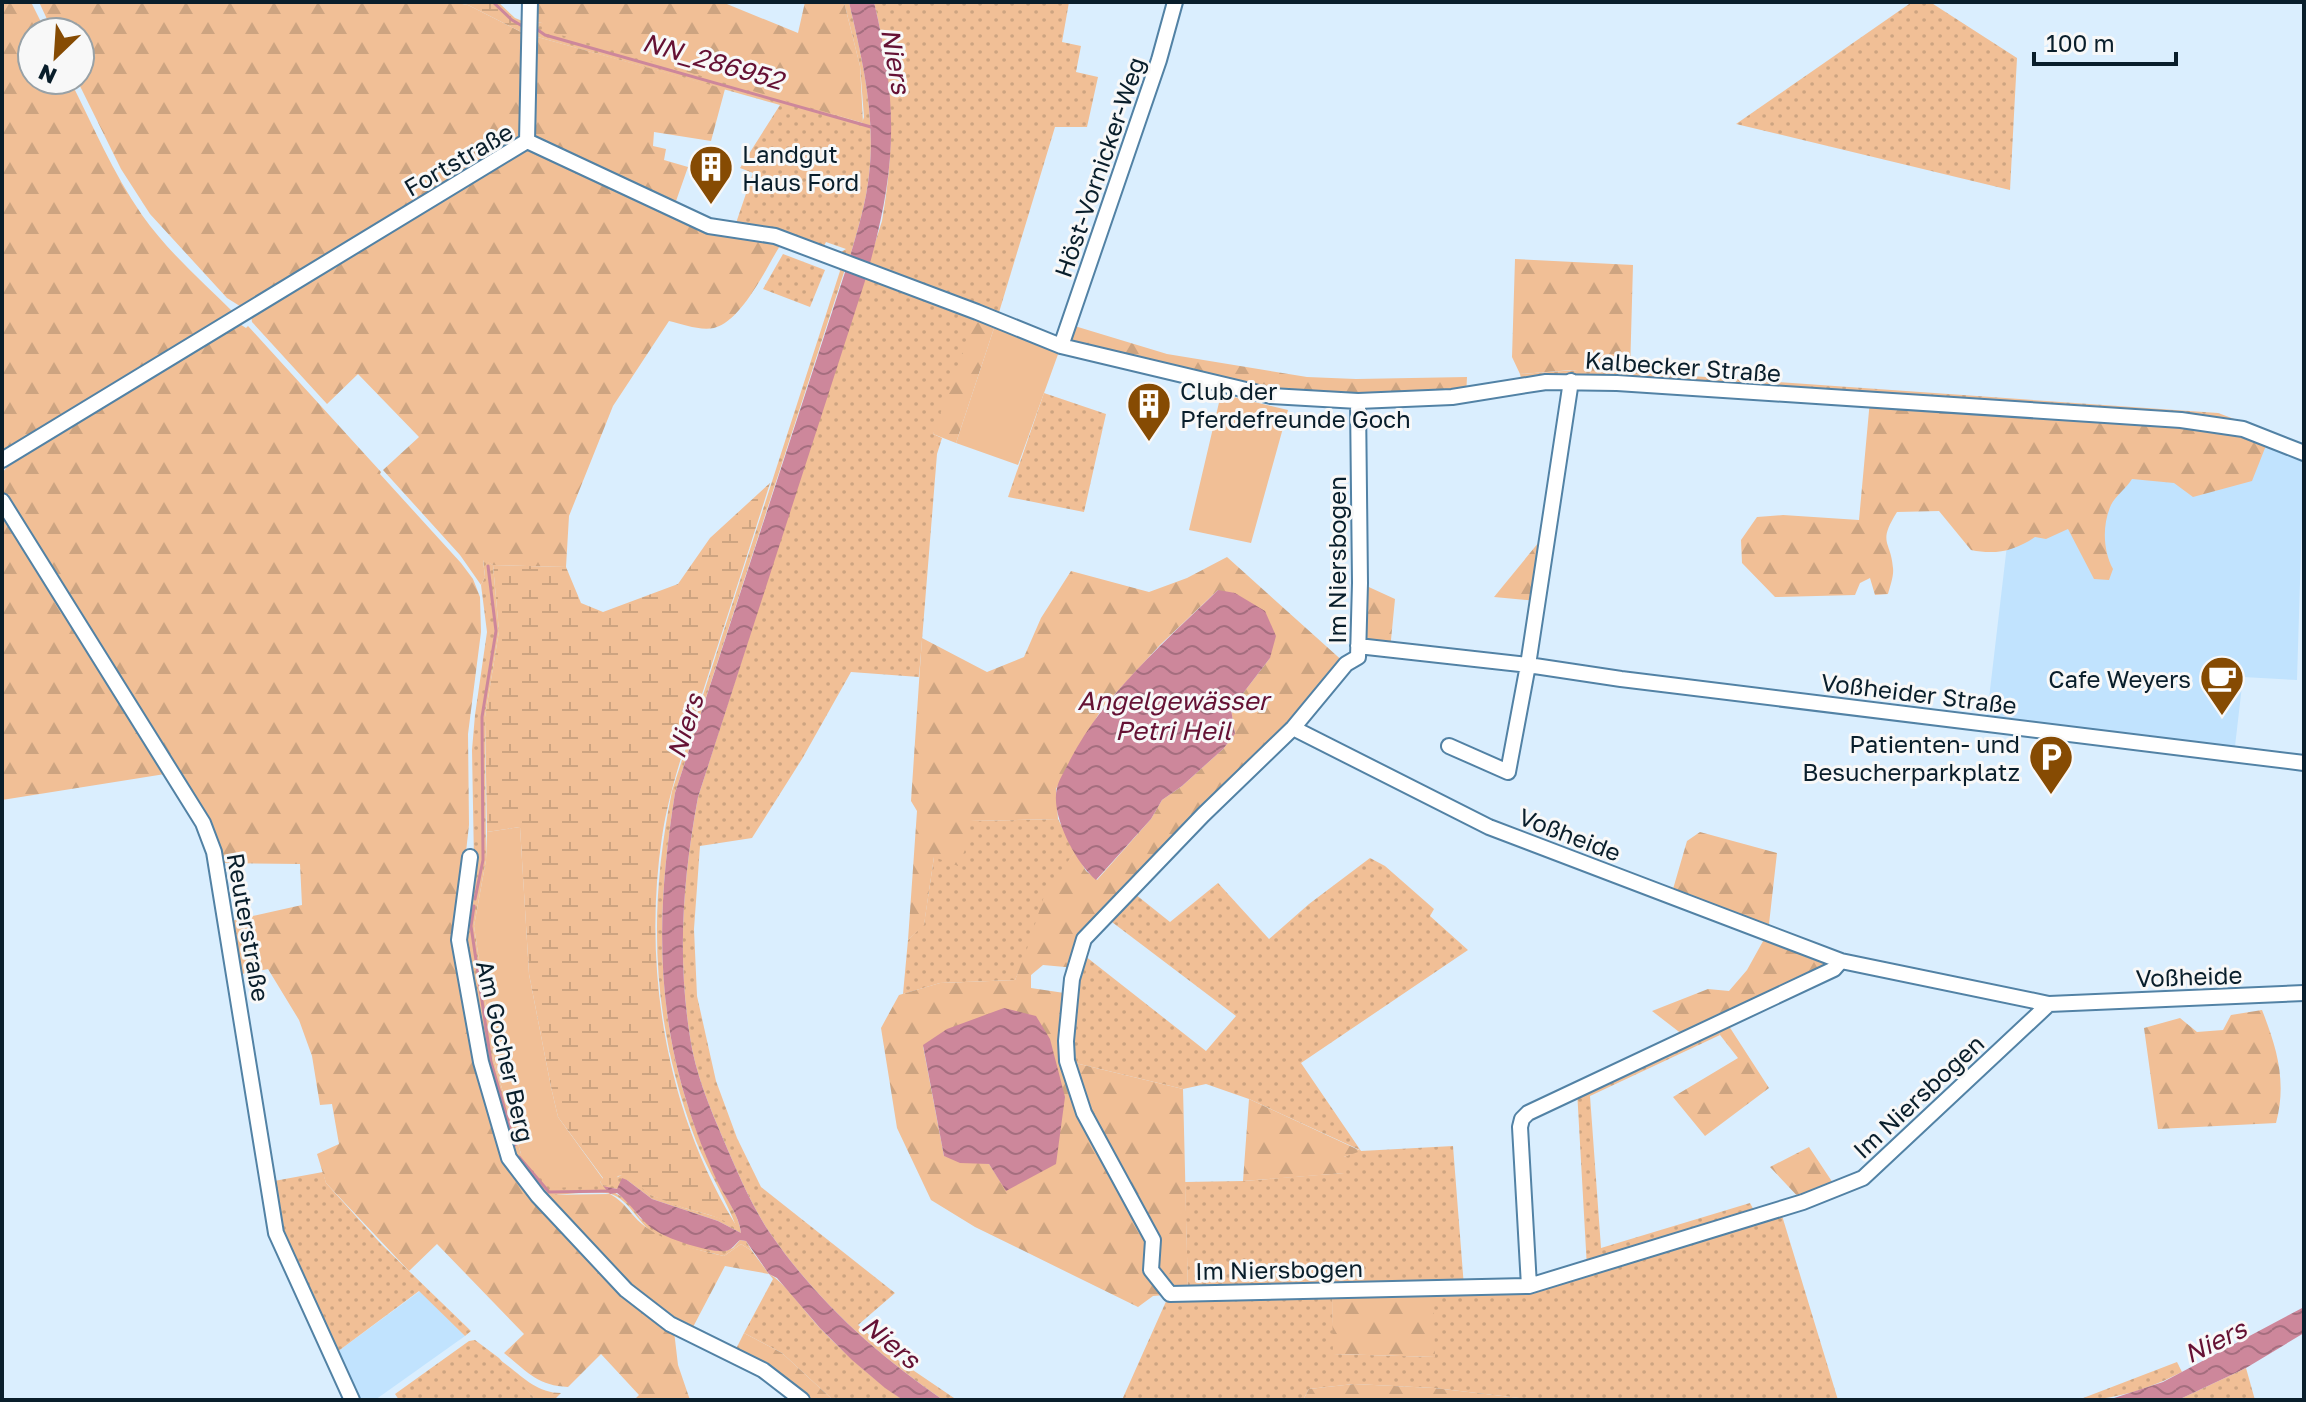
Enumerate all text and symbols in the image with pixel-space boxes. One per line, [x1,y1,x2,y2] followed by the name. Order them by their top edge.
[16,16,96,96] north arrow
[2034,16,2176,66] scale bar
[639,26,790,97] water label: NN_286952
[875,26,917,97] water label: Niers
[2046,28,2115,57] text: 100 m
[1048,53,1150,281] street label: Höst-Vornicker-Weg
[34,59,61,90] text: N
[398,116,518,202] street label: Fortstraße
[742,139,859,196] place label: Landgut Haus Ford
[687,143,735,206] building icon: Landgut Haus Ford
[1584,345,1782,387] street label: Kalbecker Straße
[1180,376,1411,433] place label: Club der Pferdefreunde Goch
[1125,380,1173,443] building icon: Club der Pferdefreunde Goch
[1322,476,1351,644] street label: Im Niersbogen
[2198,654,2246,717] cafe icon: Cafe Weyers
[2048,664,2191,693] place label: Cafe Weyers
[1819,667,2019,719] street label: Voßheider Straße
[1077,685,1273,746] water label: Angelgewässer Petri Heil
[660,689,710,762] water label: Niers
[1802,729,2020,786] place label: Patienten- und Besucherparkplatz
[2027,733,2075,796] parking icon: Patienten- und Besucherparkplatz
[1515,801,1625,867] street label: Voßheide
[222,850,276,1004] street label: Reuterstraße
[471,957,541,1145] street label: Am Gocher Berg
[2135,960,2243,992] street label: Voßheide
[1847,1028,1989,1164] street label: Im Niersbogen
[1195,1253,1363,1285] street label: Im Niersbogen
[856,1309,927,1376] water label: Niers
[2179,1312,2252,1369] water label: Niers

